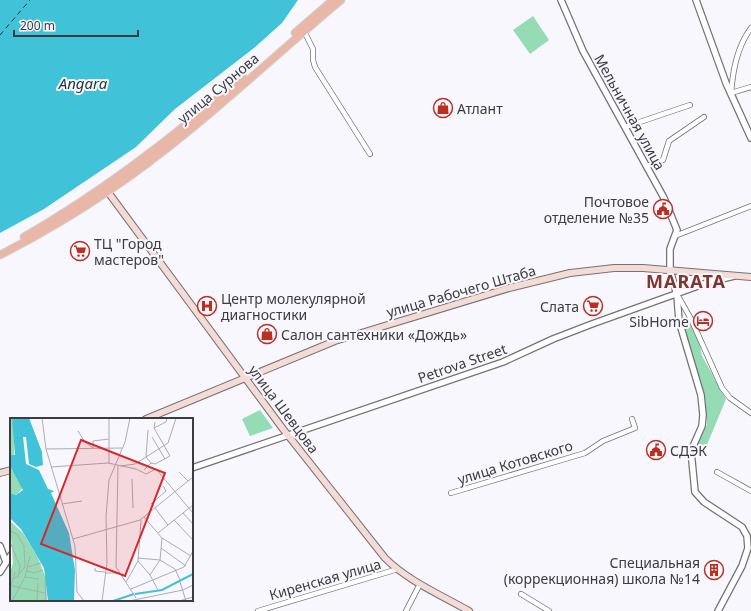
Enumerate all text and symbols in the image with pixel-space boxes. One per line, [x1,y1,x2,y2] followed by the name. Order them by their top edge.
[14,12,138,38] scale bar
[20,17,55,34] text: 200 m
[173,48,263,128] street label: улица Сурнова
[590,51,670,173] street label: Мельничная улица
[58,73,108,93] water label: Angara
[432,97,454,119] shop icon: Атлант
[457,99,503,118] place label: Атлант
[544,192,649,227] place label: Почтовое отделение №35
[652,198,674,220] public building icon: Почтовое отделение №35
[94,234,164,269] place label: ТЦ "Город мастеров"
[69,240,91,262] supermarket icon: ТЦ "Город мастеров"
[384,261,538,321] street label: улица Рабочего Штаба
[646,269,726,293] district label: MARATA
[221,289,366,324] place label: Центр молекулярной диагностики
[196,295,218,317] hospital icon: Центр молекулярной диагностики
[582,295,604,317] supermarket icon: Слата
[540,297,579,316] place label: Слата
[692,310,714,332] hotel icon: SibHome
[629,312,689,331] place label: SibHome
[256,323,278,345] shop icon: Салон сантехники «Дождь»
[281,325,467,344] place label: Салон сантехники «Дождь»
[415,339,509,387] street label: Petrova Street
[245,361,323,457] street label: улица Шевцова
[10,418,193,601] inset map
[455,435,575,489] street label: улица Котовского
[645,439,667,461] public building icon: СДЭК
[670,441,707,460] place label: СДЭК
[504,553,700,588] place label: Специальная (коррекционная) школа №14
[267,554,383,604] street label: Киренская улица
[703,559,725,581] building icon: Специальная (коррекционная) школа №14

